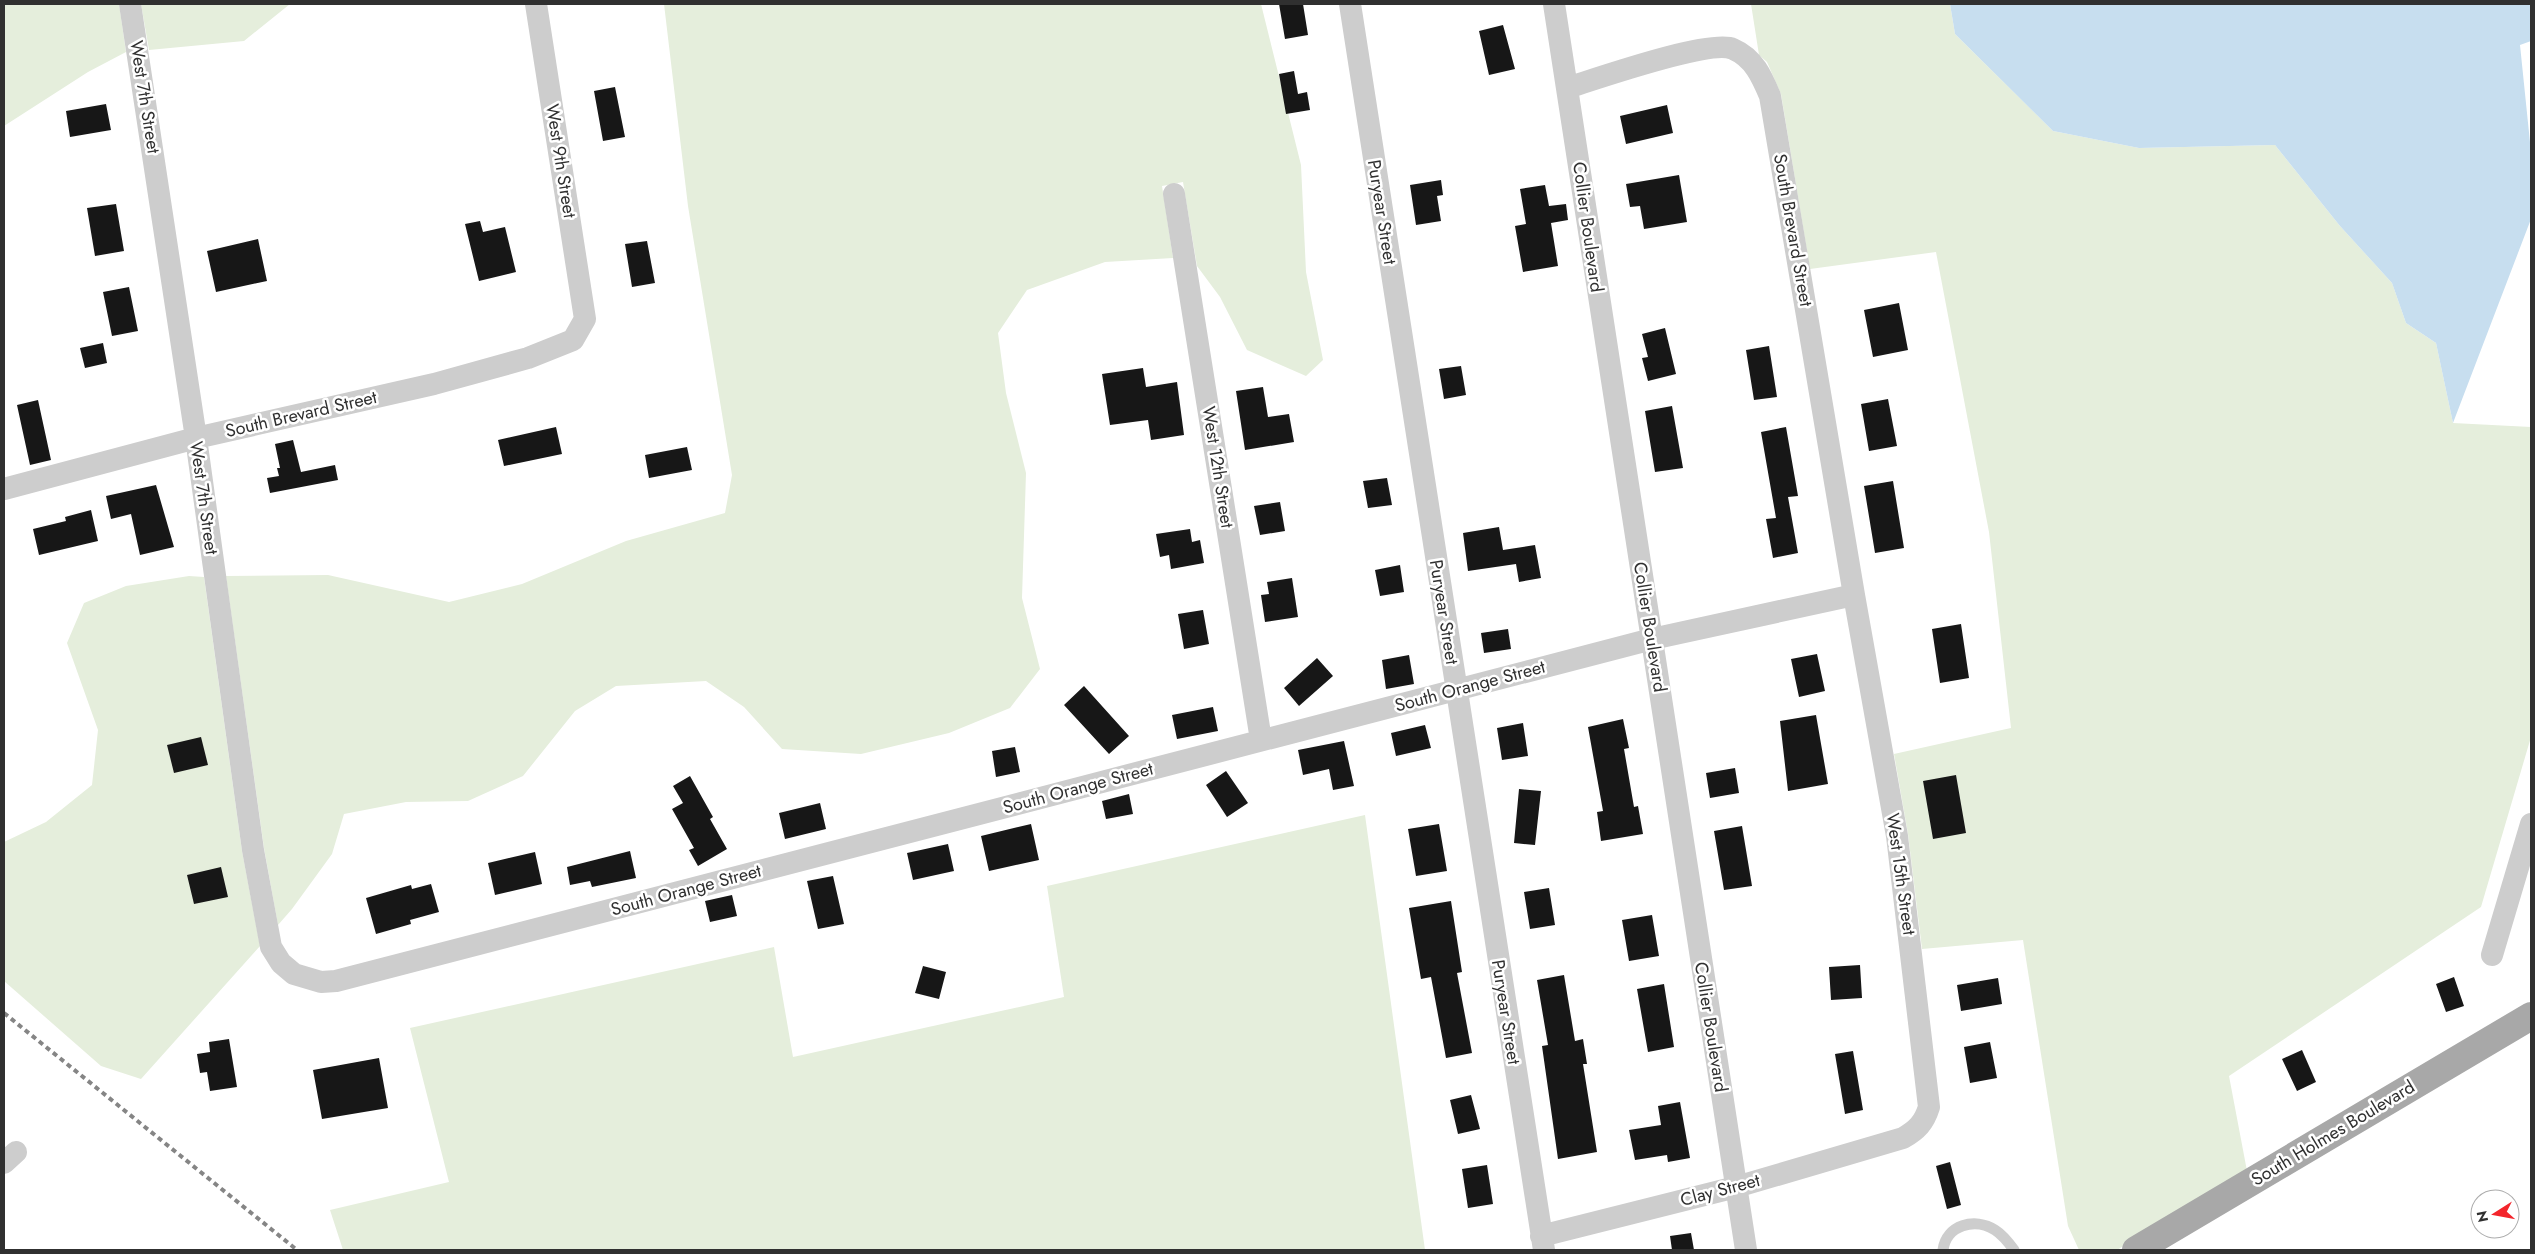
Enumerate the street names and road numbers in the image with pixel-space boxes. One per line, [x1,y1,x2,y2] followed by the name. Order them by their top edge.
[123,39,167,156] street label: West 7th Street
[539,102,583,221] street label: West 9th Street
[1767,152,1819,309] street label: South Brevard Street
[1361,158,1403,267] street label: Puryear Street
[1566,160,1610,294] street label: Collier Boulevard
[223,384,380,444] street label: South Brevard Street
[1196,404,1241,530] street label: West 12th Street
[183,440,225,557] street label: West 7th Street
[1423,558,1465,667] street label: Puryear Street
[1627,560,1673,694] street label: Collier Boulevard
[1392,653,1549,719] street label: South Orange Street
[1000,755,1157,821] street label: South Orange Street
[1880,811,1923,937] street label: West 15th Street
[608,857,765,923] street label: South Orange Street
[1485,958,1527,1067] street label: Puryear Street
[1688,960,1734,1094] street label: Collier Boulevard
[2246,1074,2420,1192] street label: South Holmes Boulevard
[1677,1167,1763,1213] street label: Clay Street

